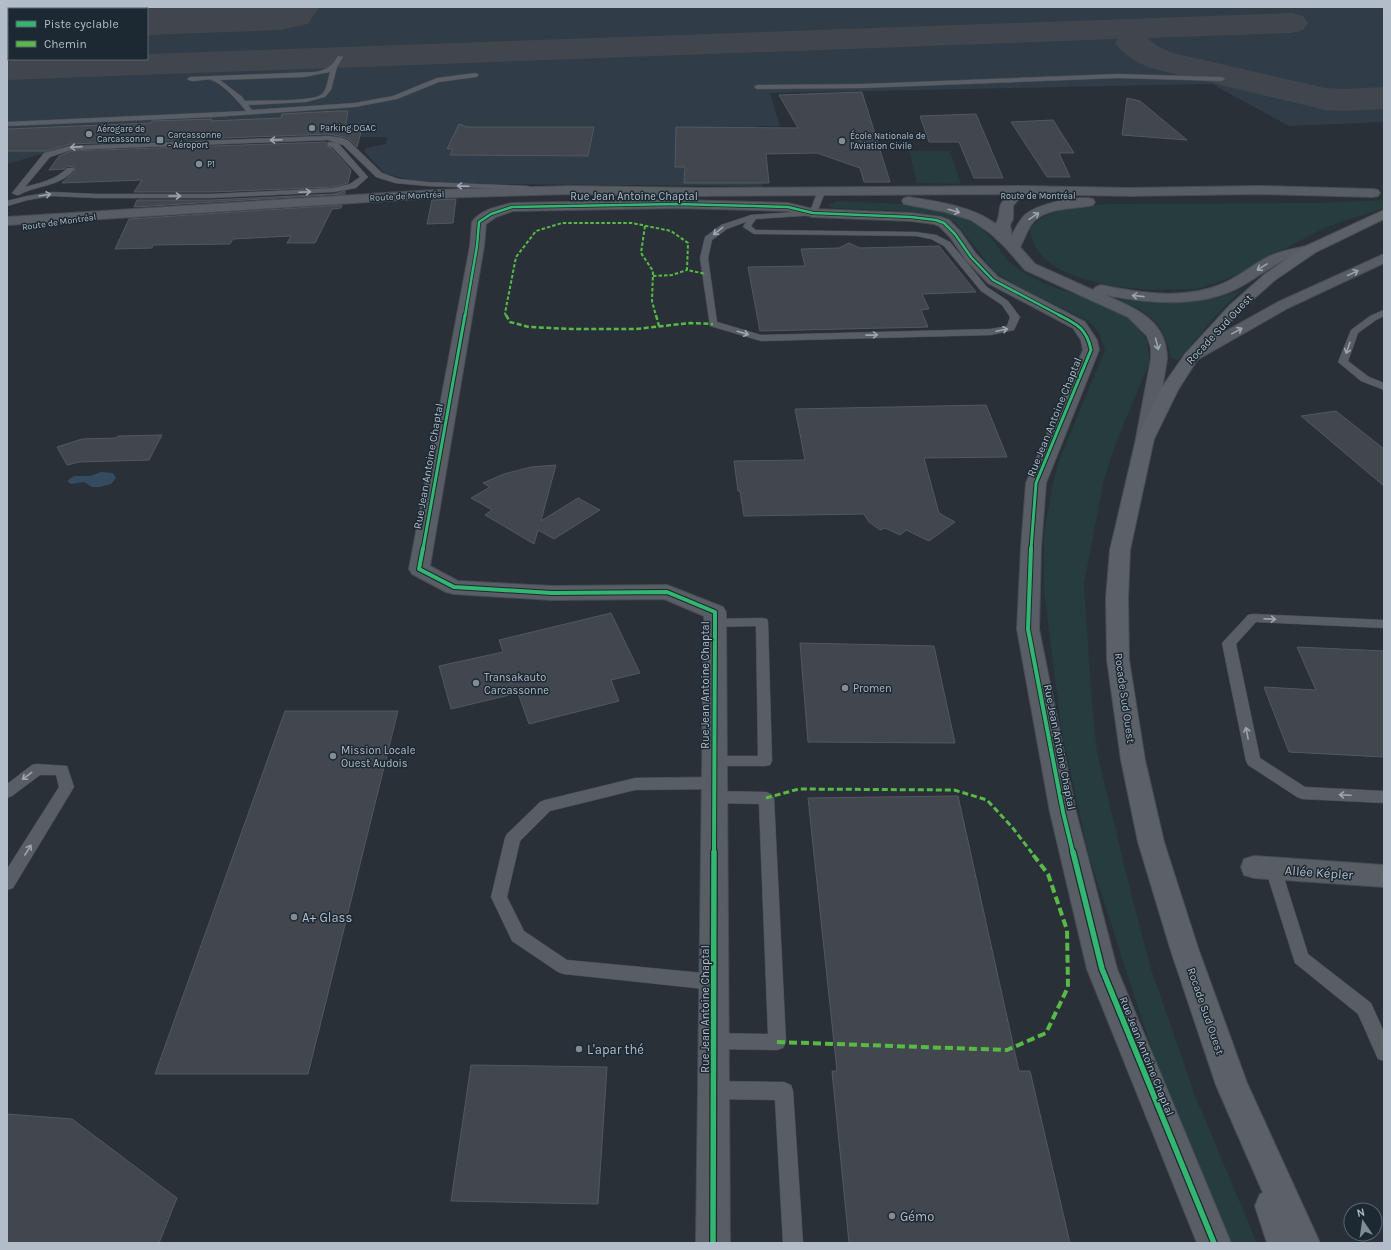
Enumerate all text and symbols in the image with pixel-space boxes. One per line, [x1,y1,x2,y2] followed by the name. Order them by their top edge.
[8,8,148,60] legend
[44,17,119,31] text: Piste cyclable
[44,37,87,51] text: Chemin
[307,123,317,133] marker: Parking DGAC
[320,123,376,133] place label: Parking DGAC
[97,124,151,144] place label: Aérogare de Carcassonne
[84,129,94,139] marker: Aérogare de Carcassonne
[168,130,222,150] place label: Carcassonne - Aéroport
[850,130,926,151] place label: École Nationale de l'Aviation Civile
[155,135,165,145] marker: Carcassonne - Aéroport
[270,136,283,144] one-way arrow
[837,136,847,146] marker: École Nationale de l'Aviation Civile
[70,144,83,151] one-way arrow
[194,159,204,169] marker: P1
[207,159,215,169] place label: P1
[457,182,470,189] one-way arrow
[298,188,311,195] one-way arrow
[369,189,445,203] street label: Route de Montréal
[570,190,698,203] street label: Rue Jean Antoine Chaptal
[38,191,51,199] one-way arrow
[1001,191,1075,201] street label: Route de Montréal
[168,192,181,200] one-way arrow
[947,208,960,215] one-way arrow
[21,212,97,232] street label: Route de Montréal
[1028,212,1039,220] one-way arrow
[712,227,723,236] one-way arrow
[1256,264,1268,272] one-way arrow
[1347,269,1359,276] one-way arrow
[1132,292,1145,299] one-way arrow
[1184,292,1255,367] street label: Rocade Sud Ouest
[995,325,1008,333] one-way arrow
[1231,326,1243,334] one-way arrow
[736,330,749,337] one-way arrow
[865,331,878,339] one-way arrow
[1154,337,1161,350] one-way arrow
[1344,342,1351,355] one-way arrow
[1025,356,1084,479] street label: Rue Jean Antoine Chaptal
[411,402,446,530] street label: Rue Jean Antoine Chaptal
[1263,615,1276,622] one-way arrow
[699,621,712,749] street label: Rue Jean Antoine Chaptal
[1112,652,1137,744] street label: Rocade Sud Ouest
[484,671,549,697] place label: Transakauto Carcassonne
[471,678,481,688] marker: Transakauto Carcassonne
[853,682,892,695] place label: Promen
[840,683,850,693] marker: Promen
[1041,683,1078,811] street label: Rue Jean Antoine Chaptal
[1243,727,1251,740] one-way arrow
[341,744,416,770] place label: Mission Locale Ouest Audois
[328,751,338,761] marker: Mission Locale Ouest Audois
[22,772,33,781] one-way arrow
[1339,791,1352,799] one-way arrow
[24,844,32,856] one-way arrow
[1284,863,1354,882] street label: Allée Képler
[302,910,352,925] place label: A+ Glass
[289,912,299,922] marker: A+ Glass
[699,945,712,1073] street label: Rue Jean Antoine Chaptal
[1185,966,1226,1056] street label: Rocade Sud Ouest
[1117,995,1176,1118] street label: Rue Jean Antoine Chaptal
[587,1042,644,1057] place label: L'apar thé
[574,1044,584,1054] marker: L'apar thé
[1343,1202,1383,1242] north arrow
[1356,1206,1366,1220] text: N
[900,1209,934,1224] place label: Gémo
[887,1211,897,1221] marker: Gémo

